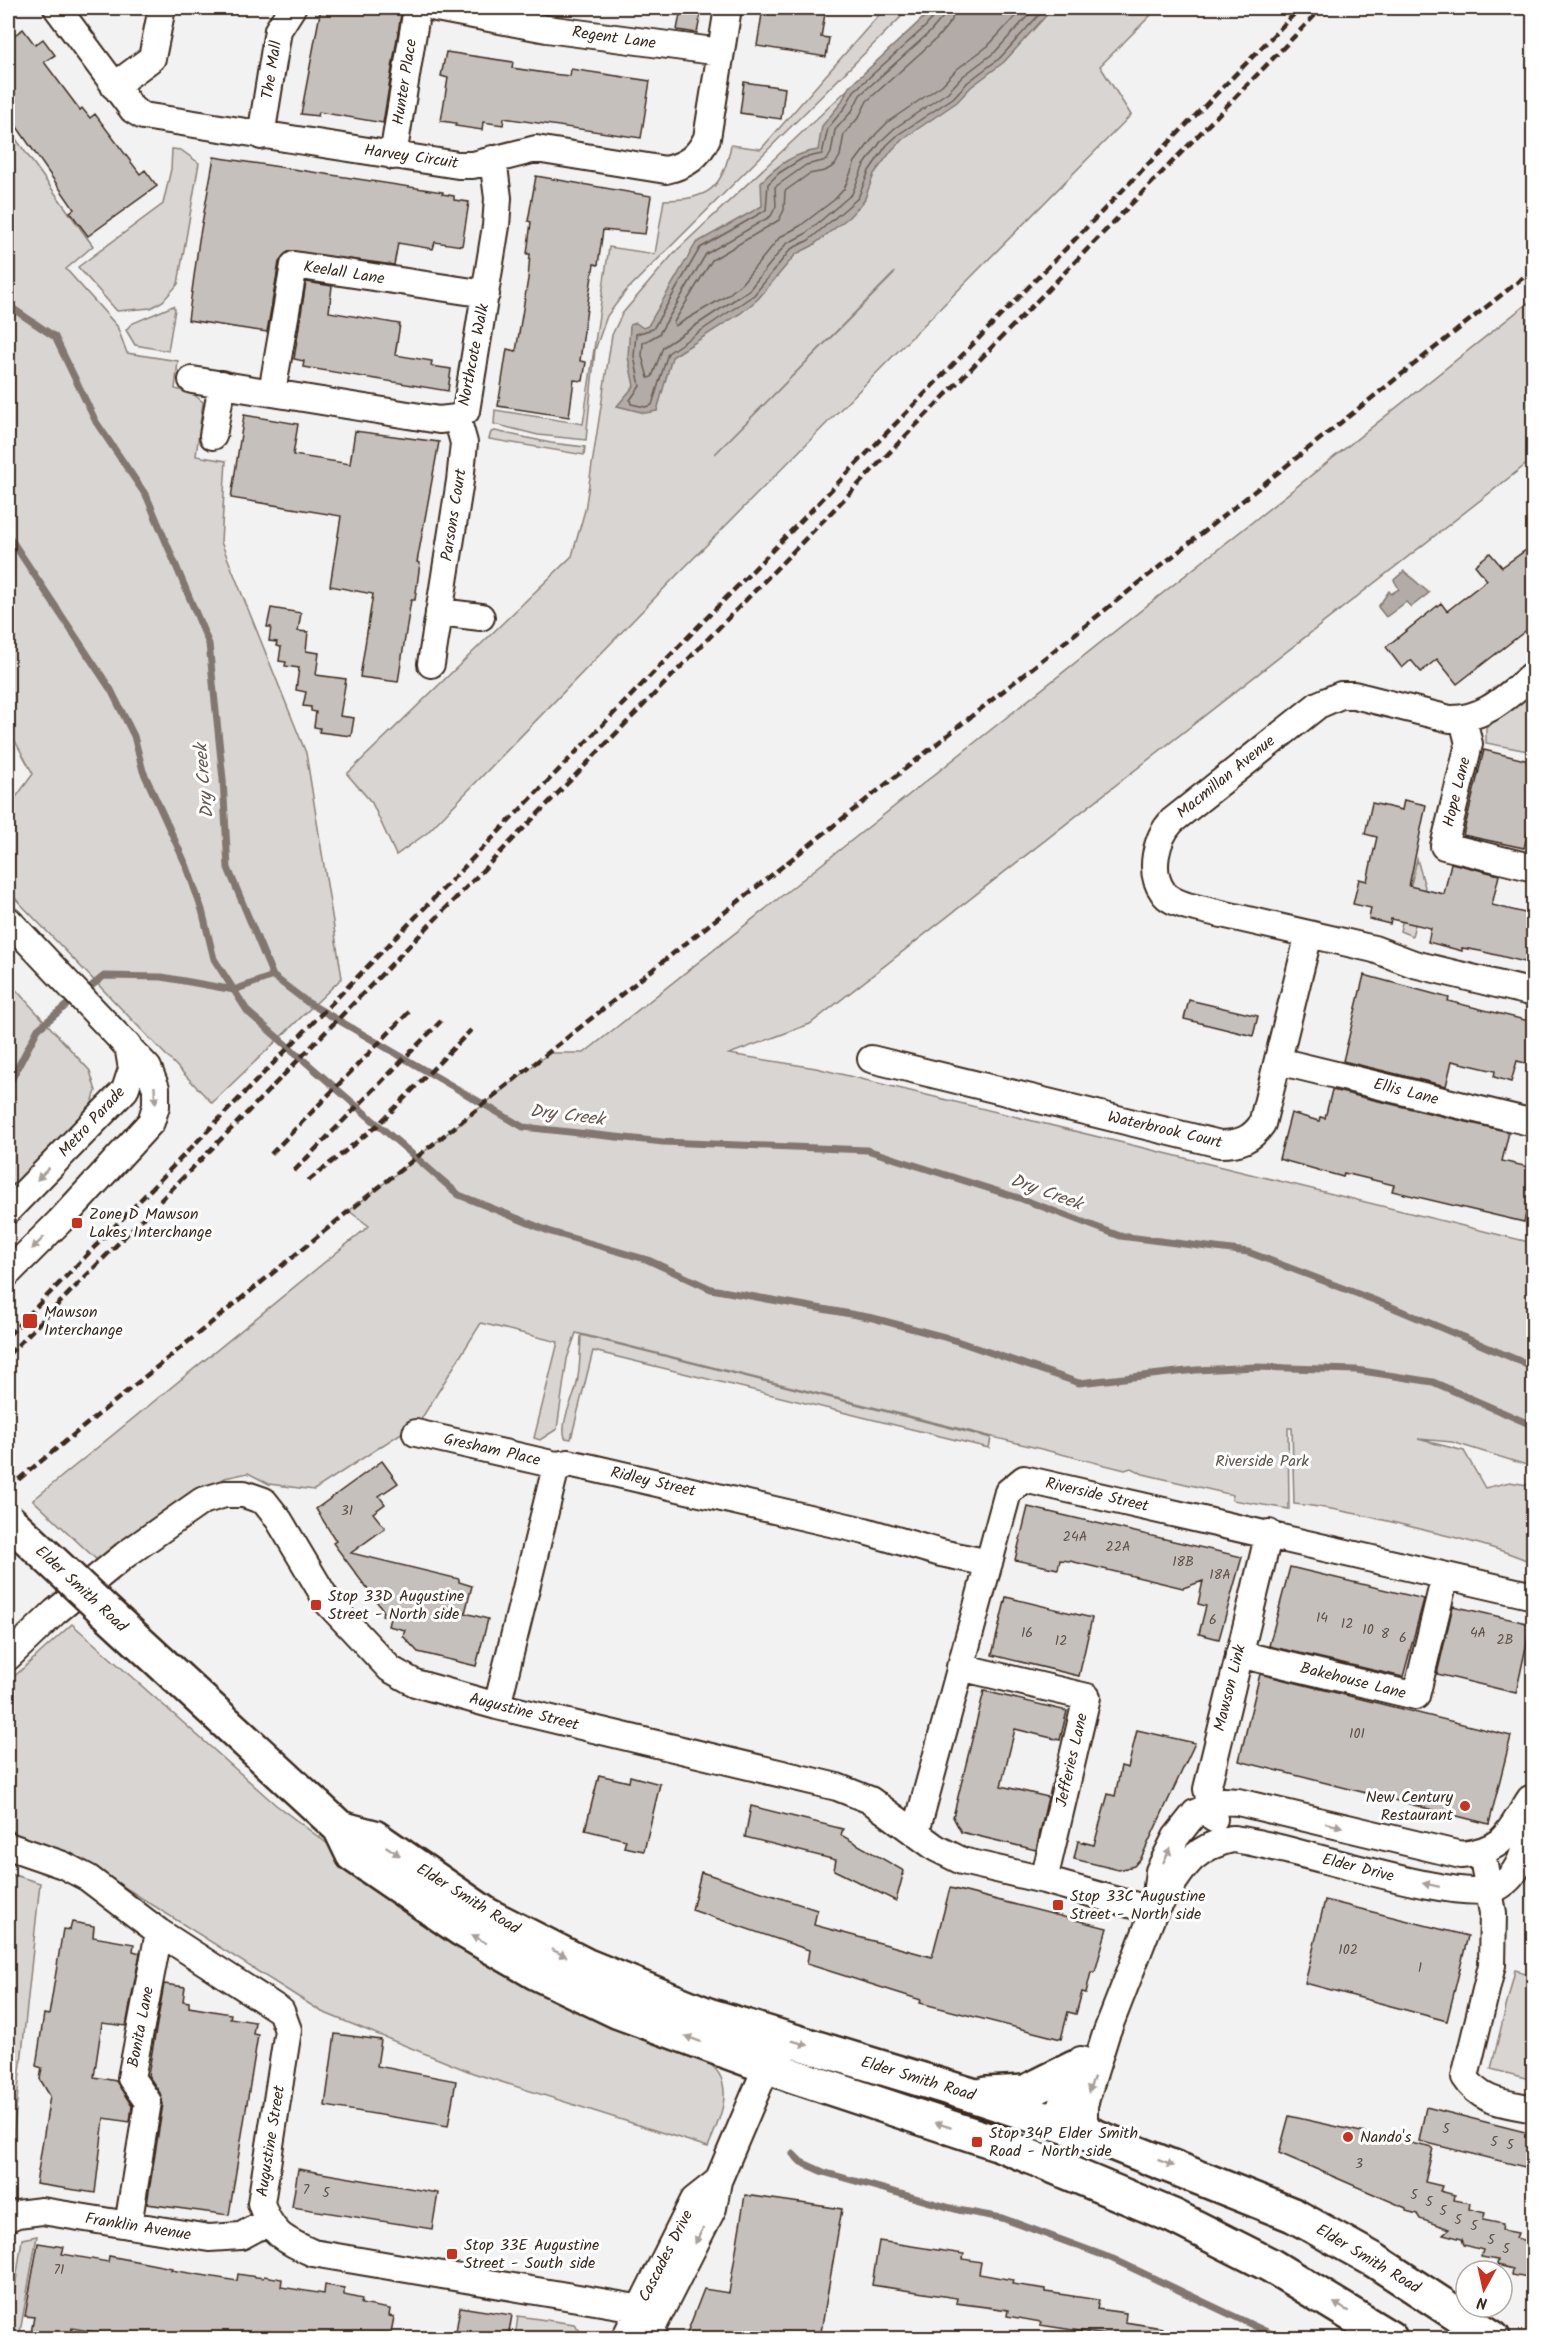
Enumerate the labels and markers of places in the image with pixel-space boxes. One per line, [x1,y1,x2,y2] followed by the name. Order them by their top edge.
[89,1202,212,1245] place label: Zone D Mawson Lakes Interchange
[70,1216,84,1230] marker: Zone D Mawson Lakes Interchange
[44,1300,123,1343] place label: Mawson Interchange
[21,1312,39,1330] marker: Mawson Interchange
[328,1584,464,1627] place label: Stop 33D Augustine Street - North side
[309,1598,323,1612] marker: Stop 33D Augustine Street - North side
[1366,1785,1454,1828] place label: New Century Restaurant
[1458,1799,1472,1813] marker: New Century Restaurant
[1070,1884,1206,1927] place label: Stop 33C Augustine Street - North side
[1051,1898,1065,1912] marker: Stop 33C Augustine Street - North side
[989,2121,1138,2164] place label: Stop 34P Elder Smith Road - North side
[1360,2125,1411,2150] place label: Nando's
[1341,2130,1355,2144] marker: Nando's
[970,2135,984,2149] marker: Stop 34P Elder Smith Road - North side
[464,2233,599,2276] place label: Stop 33E Augustine Street - South side
[445,2247,459,2261] marker: Stop 33E Augustine Street - South side

